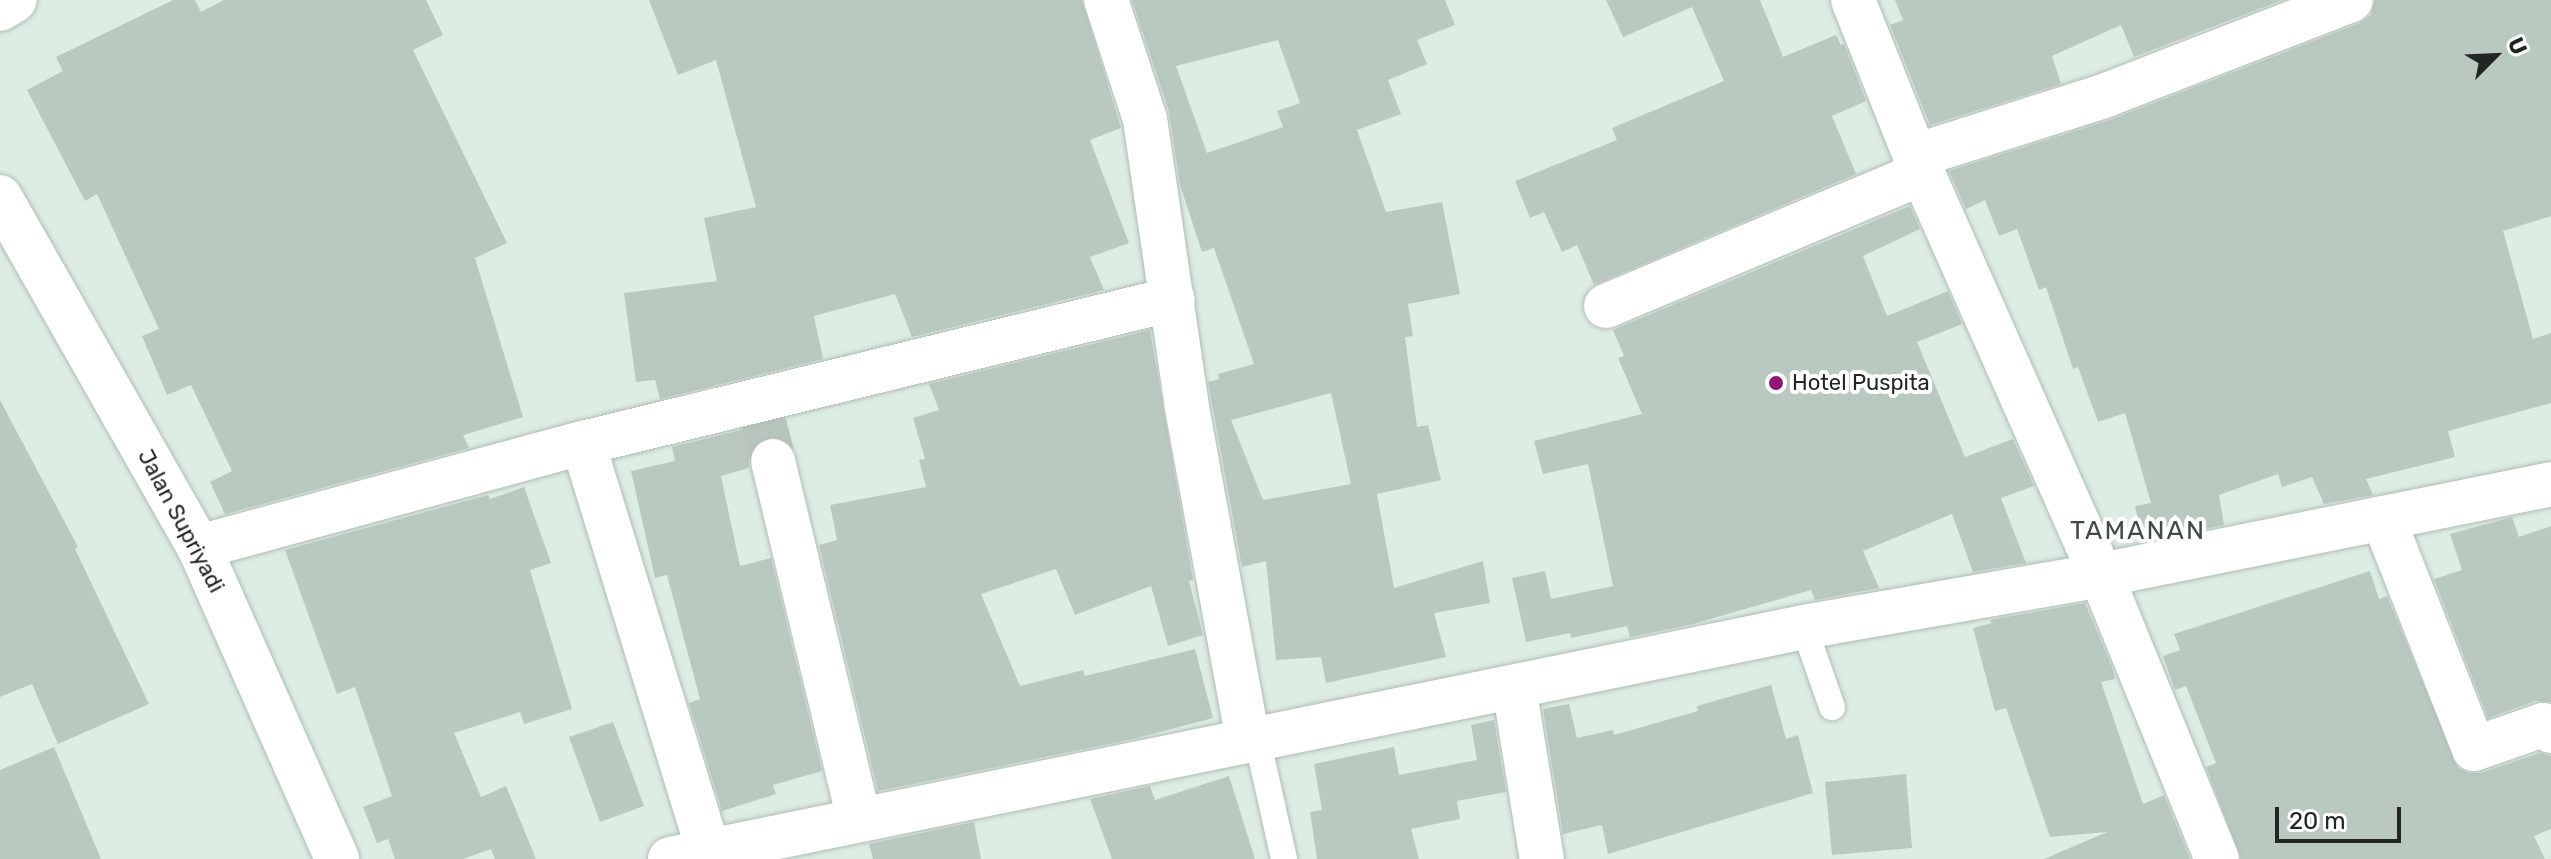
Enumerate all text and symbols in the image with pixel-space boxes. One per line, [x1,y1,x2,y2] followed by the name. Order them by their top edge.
[2455,16,2535,96] north arrow
[2502,33,2533,59] text: U
[1792,370,1930,396] place label: Hotel Puspita
[1767,374,1785,392] marker: Hotel Puspita
[132,445,230,597] street label: Jalan Supriyadi
[2070,515,2206,547] district label: TAMANAN
[2279,791,2405,841] scale bar
[2289,807,2346,835] text: 20 m

